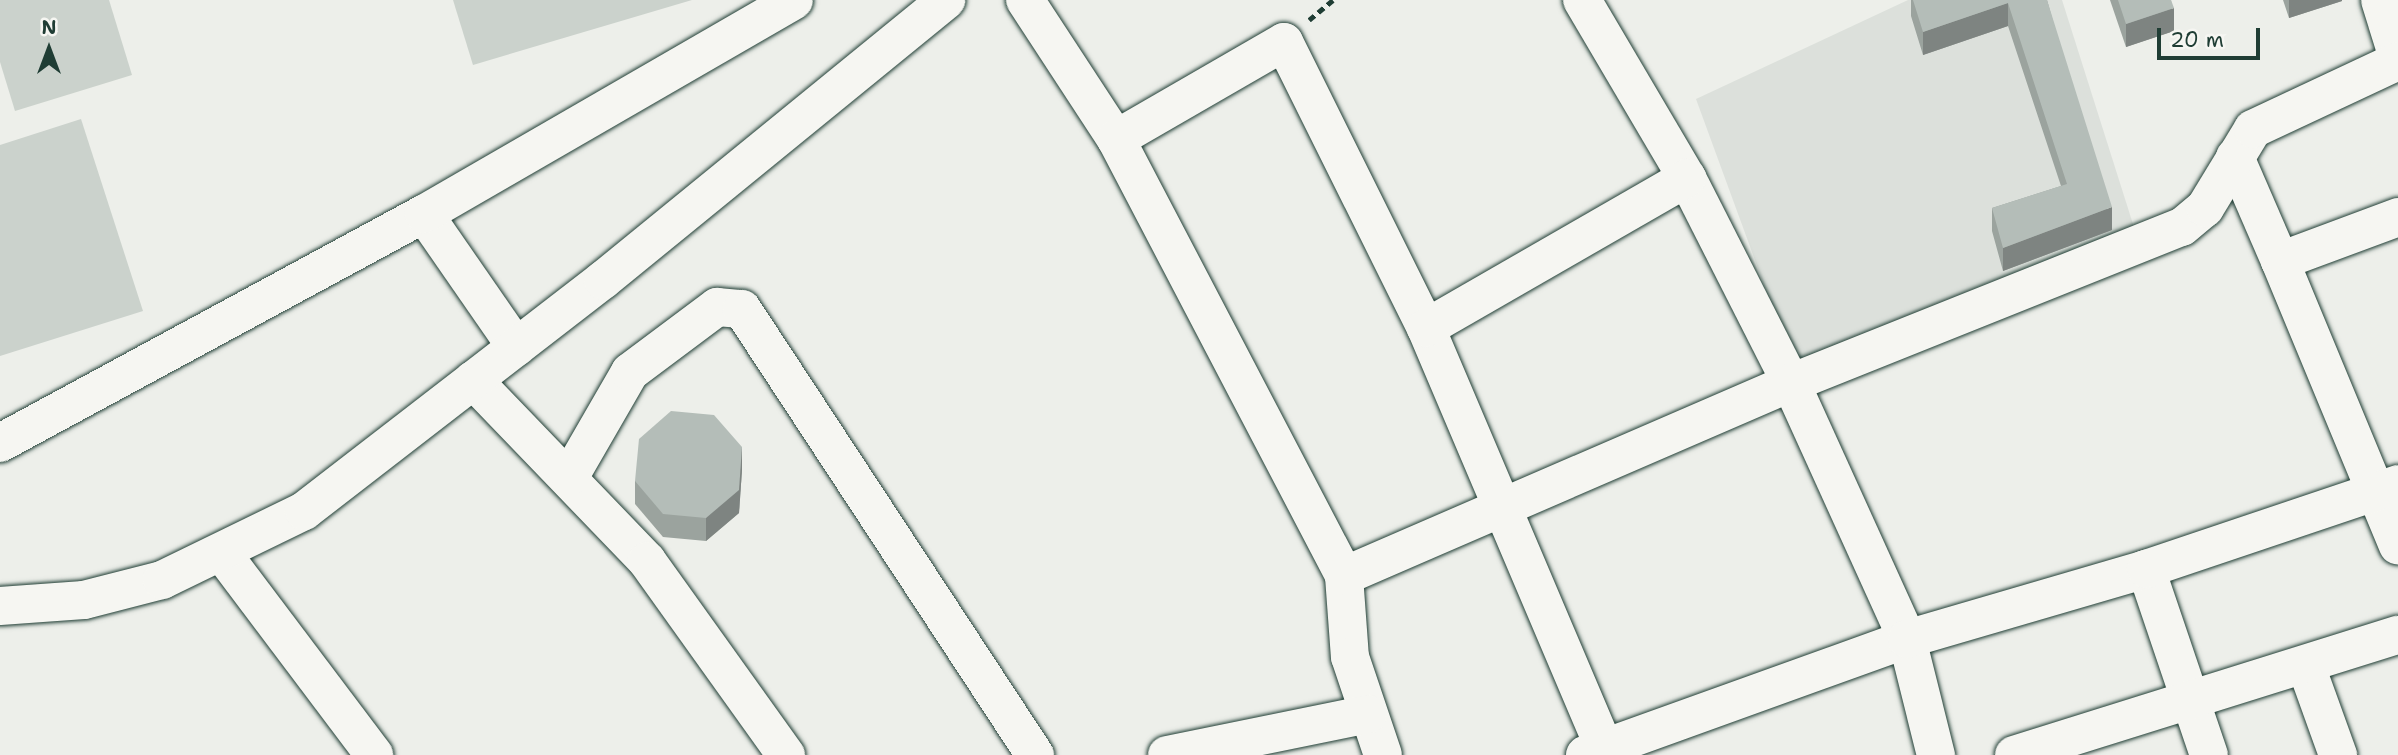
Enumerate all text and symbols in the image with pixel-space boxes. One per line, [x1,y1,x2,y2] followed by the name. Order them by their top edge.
[14,14,84,84] north arrow
[2160,14,2263,58] scale bar
[41,15,57,40] text: N
[2170,26,2224,54] text: 20 m

